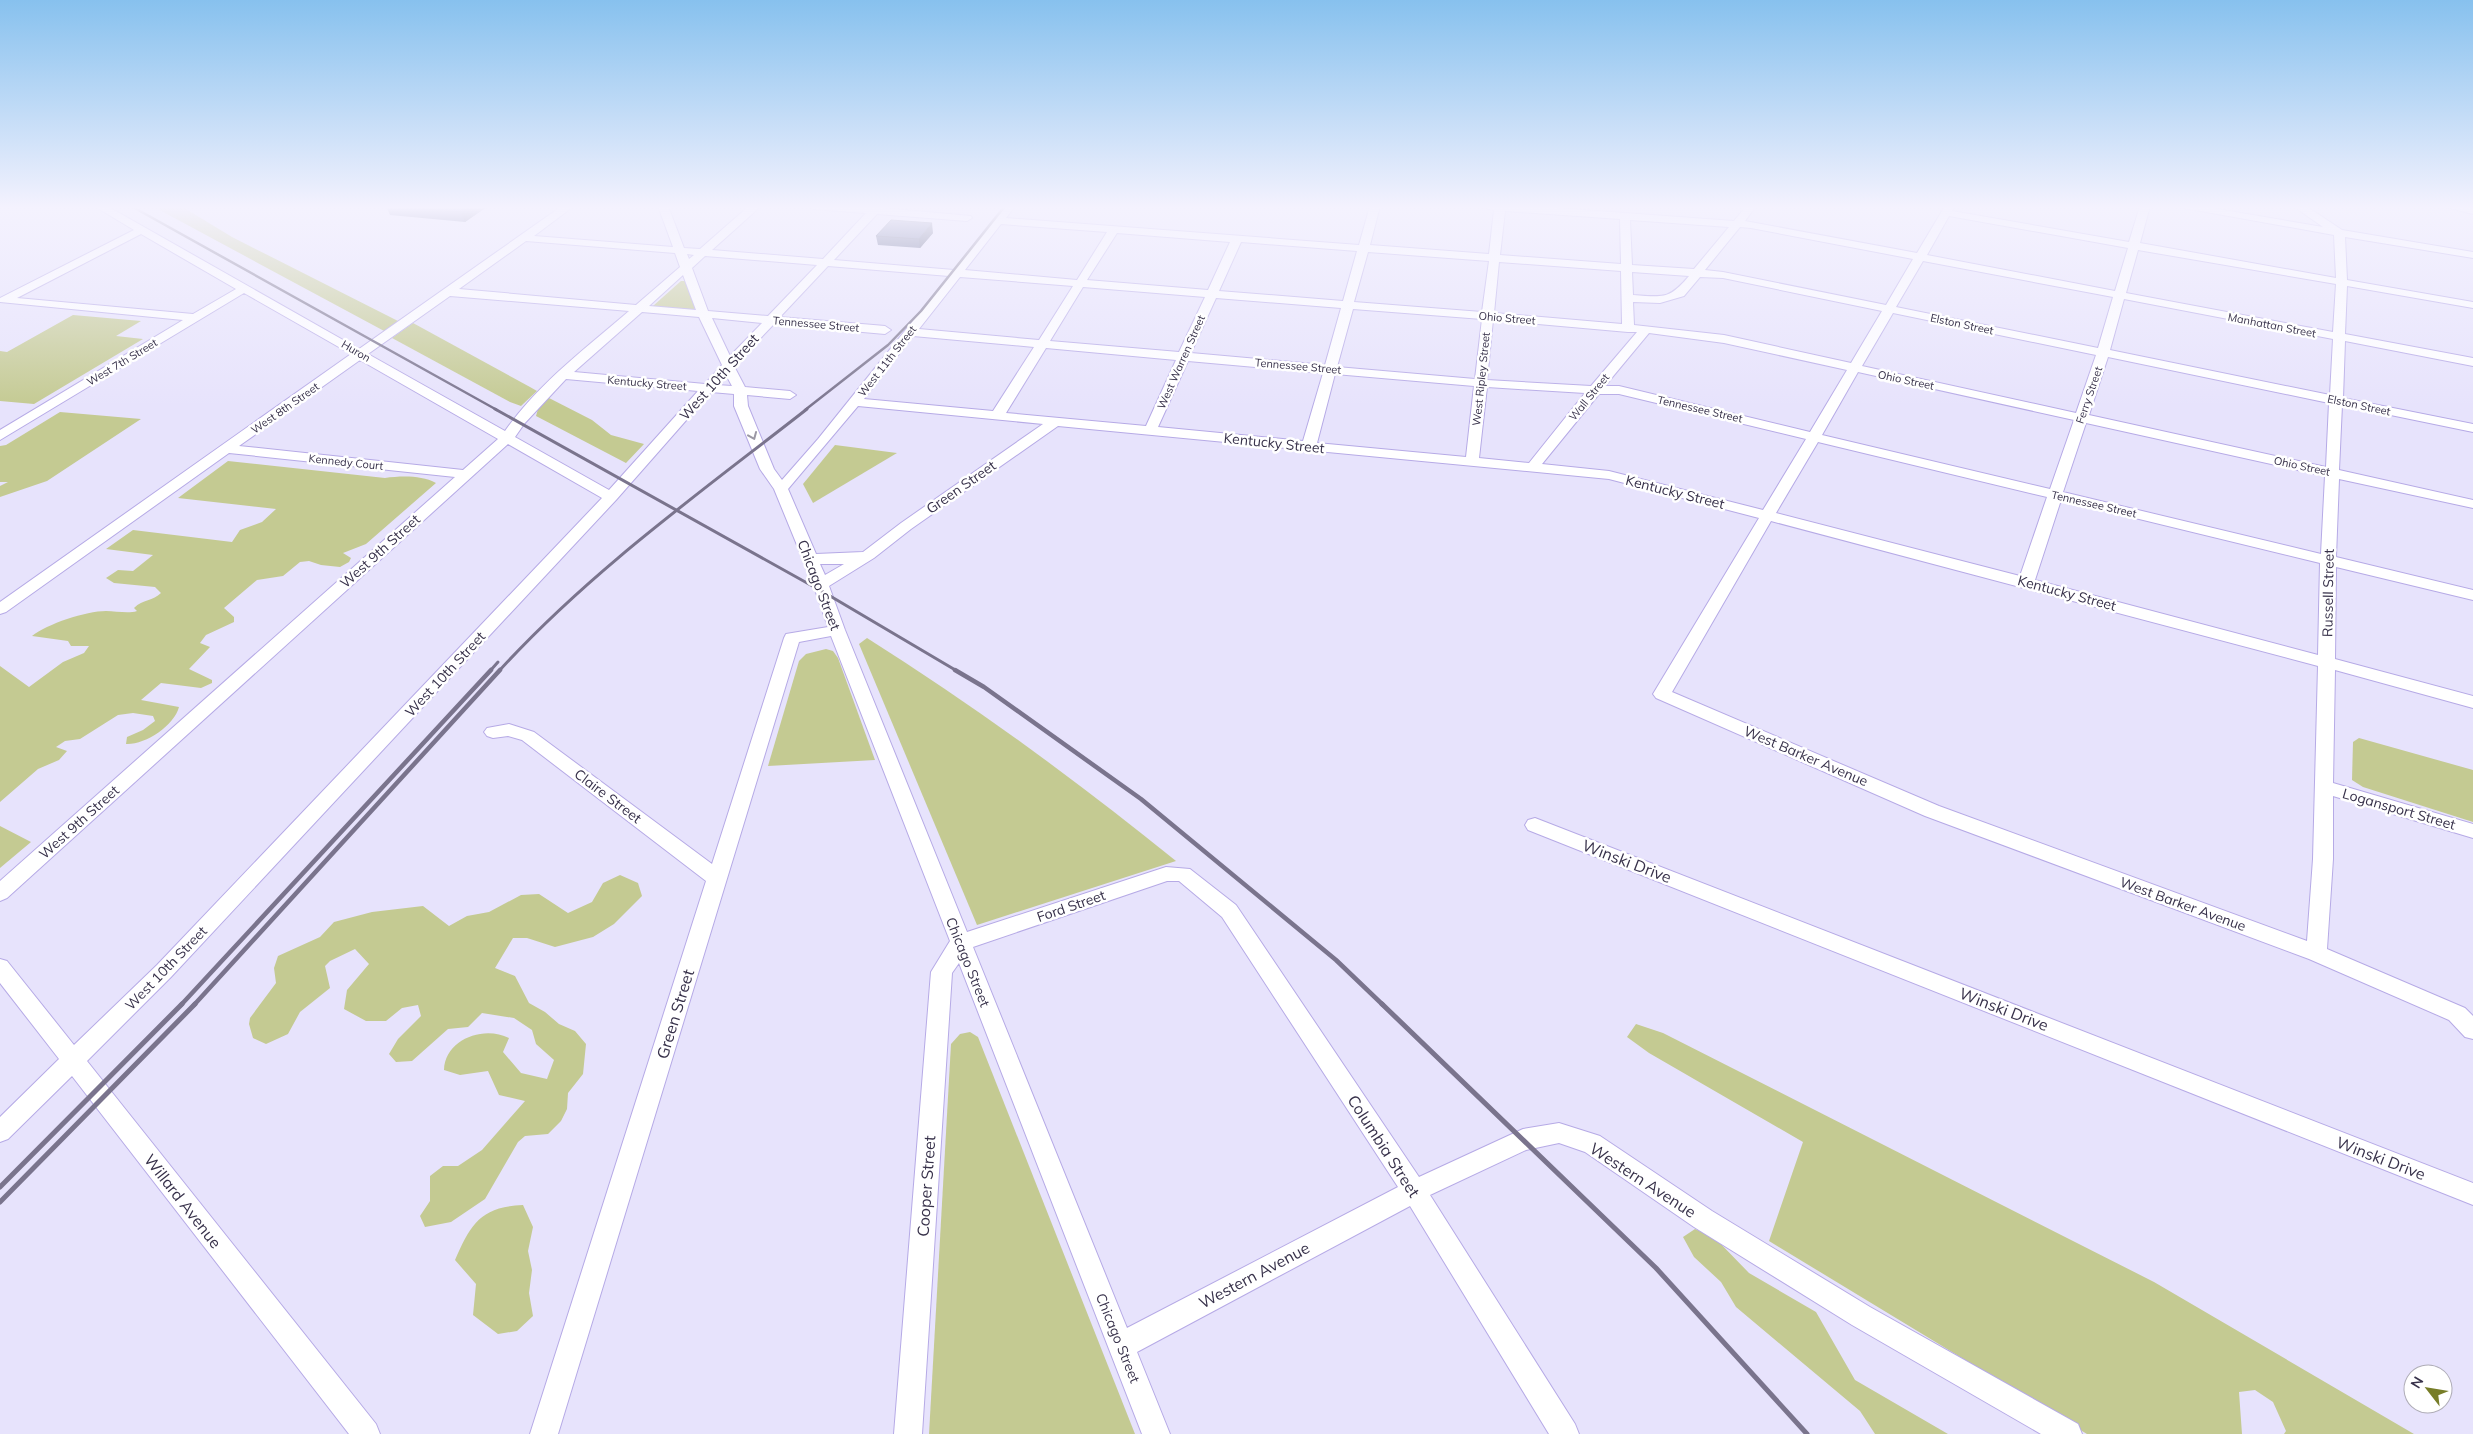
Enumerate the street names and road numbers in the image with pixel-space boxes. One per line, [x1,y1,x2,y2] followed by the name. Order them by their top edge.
[1478,309,1536,327] street label: Ohio Street
[1929,310,1995,338] street label: Elston Street
[2227,310,2317,340] street label: Manhattan Street
[772,313,860,335] street label: Tennessee Street
[1154,313,1208,411] street label: West Warren Street
[855,323,919,399] street label: West 11th Street
[675,330,763,424] street label: West 10th Street
[1469,331,1493,427] street label: West Ripley Street
[84,335,160,389] street label: West 7th Street
[339,337,373,365] street label: Huron
[1254,355,1342,377] street label: Tennessee Street
[2073,364,2105,425] street label: Ferry Street
[1877,367,1936,393] street label: Ohio Street
[1566,370,1612,423] street label: Wall Street
[607,373,687,393] street label: Kentucky Street
[248,379,322,437] street label: West 8th Street
[2326,391,2392,419] street label: Elston Street
[1656,392,1744,426] street label: Tennessee Street
[1223,429,1325,457] street label: Kentucky Street
[308,451,384,473] street label: Kennedy Court
[2273,453,2332,479] street label: Ohio Street
[923,456,999,518] street label: Green Street
[1624,471,1726,513] street label: Kentucky Street
[2050,487,2138,521] street label: Tennessee Street
[336,510,424,592] street label: West 9th Street
[794,537,844,633] street label: Chicago Street
[2318,549,2338,637] street label: Russell Street
[2016,571,2118,615] street label: Kentucky Street
[401,628,489,720] street label: West 10th Street
[1741,722,1871,790] street label: West Barker Avenue
[571,765,645,827] street label: Claire Street
[35,781,123,863] street label: West 9th Street
[2340,784,2458,834] street label: Logansport Street
[1580,835,1674,887] street label: Winski Drive
[2117,873,2249,935] street label: West Barker Avenue
[1034,886,1108,926] street label: Ford Street
[942,914,994,1010] street label: Chicago Street
[121,922,211,1014] street label: West 10th Street
[652,966,698,1061] street label: Green Street
[1957,983,2051,1035] street label: Winski Drive
[1343,1091,1425,1201] street label: Columbia Street
[2334,1132,2428,1184] street label: Winski Drive
[912,1134,940,1237] street label: Cooper Street
[1586,1138,1700,1222] street label: Western Avenue
[140,1150,226,1252] street label: Willard Avenue
[1195,1237,1313,1313] street label: Western Avenue
[1092,1290,1144,1386] street label: Chicago Street

